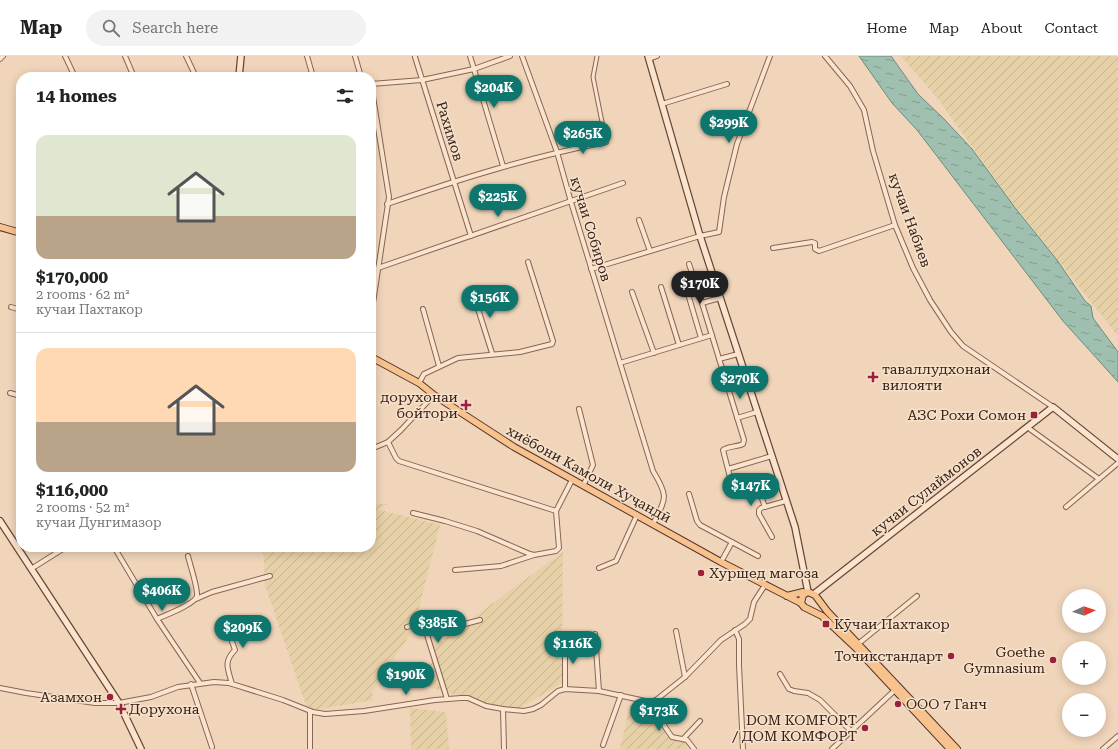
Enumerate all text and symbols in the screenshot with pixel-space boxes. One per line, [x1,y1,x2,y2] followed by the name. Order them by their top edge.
[86,10,366,46] search box
[20,16,62,39] text: Map
[100,17,122,39] icon: search
[132,19,218,37] text: Search here
[866,20,907,36] text: Home
[929,20,959,36] text: Map
[981,20,1023,36] text: About
[1045,20,1098,36] text: Contact
[466,75,522,109] pin: $204K
[474,80,514,95] text: $204K
[334,85,356,107] icon: filters
[36,86,117,106] text: 14 homes
[433,99,467,163] street label: Рахимов
[701,110,757,144] pin: $299K
[709,115,749,130] text: $299K
[555,121,611,155] pin: $265K
[563,126,603,141] text: $265K
[160,161,232,233] icon: home
[886,171,934,269] street label: кучаи Набиев
[567,175,615,283] street label: кучаи Собиров
[470,184,526,218] pin: $225K
[478,189,518,204] text: $225K
[36,267,108,287] text: $170,000
[672,271,728,305] pin: $170K
[680,276,720,291] text: $170K
[462,285,518,319] pin: $156K
[36,287,130,302] text: 2 rooms · 62 m²
[470,290,510,305] text: $156K
[36,302,143,317] text: кучаи Пахтакор
[882,361,991,393] place label: таваллудхонаи вилояти
[712,366,768,400] pin: $270K
[720,371,760,386] text: $270K
[867,371,879,383] marker: таваллудхонаи вилояти
[160,374,232,446] icon: home
[380,389,458,421] place label: дорухонаи бойтори
[461,400,471,410] marker: дорухонаи бойтори
[907,407,1026,423] place label: АЗС Рохи Сомон
[1029,410,1039,420] marker: АЗС Рохи Сомон
[504,422,674,526] street label: хиёбони Камоли Хуҷандӣ
[868,443,984,539] street label: кучаи Сулаймонов
[723,473,779,507] pin: $147K
[731,478,771,493] text: $147K
[36,480,108,500] text: $116,000
[36,500,130,515] text: 2 rooms · 52 m²
[36,515,162,530] text: кучаи Дунгимазор
[709,565,819,581] place label: Хуршед магоза
[696,568,706,578] marker: Хуршед магоза
[134,578,190,612] pin: $406K
[142,583,182,598] text: $406K
[1062,589,1106,633] north arrow
[1062,589,1106,737] map controls
[410,610,466,644] pin: $385K
[215,615,271,649] pin: $209K
[418,615,458,630] text: $385K
[834,616,950,632] place label: Кӯчаи Пахтакор
[821,619,831,629] marker: Кӯчаи Пахтакор
[223,620,263,635] text: $209K
[545,631,601,665] pin: $116K
[553,636,593,651] text: $116K
[1062,641,1106,685] button: +
[964,644,1045,676] place label: Goethe Gymnasium
[834,648,943,664] place label: Точикстандарт
[946,651,956,661] marker: Точикстандарт
[1048,655,1058,665] marker: Goethe Gymnasium
[378,662,434,696] pin: $190K
[386,667,426,682] text: $190K
[40,689,102,705] place label: Азамхон
[105,692,115,702] marker: Азамхон
[1062,693,1106,737] button: −
[906,696,987,712] place label: ООО 7 Ганч
[631,698,687,732] pin: $173K
[893,699,903,709] marker: ООО 7 Ганч
[129,701,200,717] place label: Дорухона
[639,703,679,718] text: $173K
[116,704,126,714] marker: Дорухона
[731,712,857,744] place label: DOM KOMFORT / ДОМ КОМФОРТ
[860,723,870,733] marker: DOM KOMFORT / ДОМ КОМФОРТ

